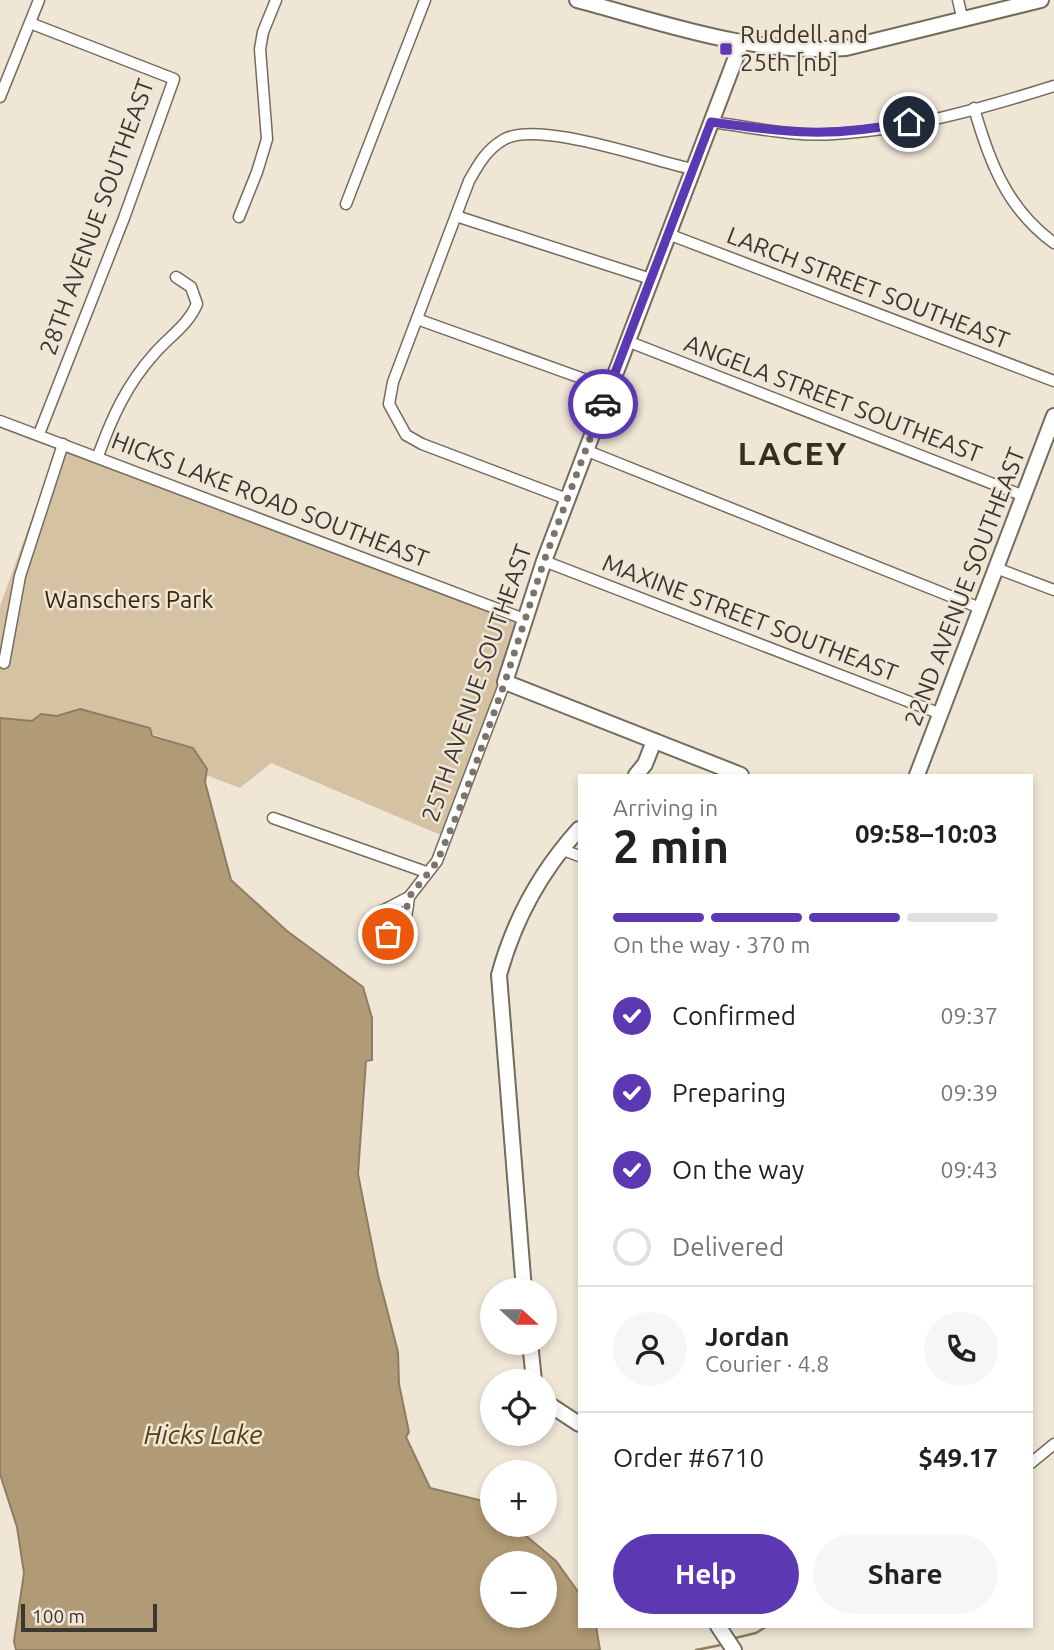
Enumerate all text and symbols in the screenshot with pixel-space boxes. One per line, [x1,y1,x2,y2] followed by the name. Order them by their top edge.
[740,21,868,76] place label: Ruddell and 25th [nb]
[718,41,734,57] marker: Ruddell and 25th [nb]
[34,75,159,358] street label: 28TH AVENUE SOUTHEAST
[879,92,939,152] pin
[890,103,928,141] icon: home
[723,221,1013,354] street label: LARCH STREET SOUTHEAST
[681,329,986,468] street label: ANGELA STREET SOUTHEAST
[568,369,638,439] courier
[584,385,622,423] icon: car
[108,427,432,573] street label: HICKS LAKE ROAD SOUTHEAST
[738,435,848,471] district label: LACEY
[899,444,1030,730] street label: 22ND AVENUE SOUTHEAST
[416,541,537,825] street label: 25TH AVENUE SOUTHEAST
[599,549,902,686] street label: MAXINE STREET SOUTHEAST
[45,586,213,613] park label: Wanschers Park
[613,795,718,820] text: Arriving in
[855,819,998,848] text: 09:58–10:03
[613,820,729,872] text: 2 min
[358,904,418,964] pin
[369,915,407,953] icon: bag
[613,932,810,957] text: On the way · 370 m
[613,997,651,1035] icon: check
[672,1001,796,1030] text: Confirmed
[940,1003,998,1028] text: 09:37
[613,1074,651,1112] icon: check
[672,1078,786,1107] text: Preparing
[940,1080,998,1105] text: 09:39
[613,1151,651,1189] icon: check
[672,1155,804,1184] text: On the way
[940,1157,998,1182] text: 09:43
[672,1232,784,1261] text: Delivered
[480,1278,556,1354] north arrow
[480,1278,557,1628] map controls
[613,1312,687,1386] button: person
[924,1312,998,1386] button: phone
[705,1322,790,1351] text: Jordan
[705,1351,829,1376] text: Courier · 4.8
[480,1369,557,1446] button: locate
[144,1420,262,1449] water label: Hicks Lake
[613,1443,764,1472] text: Order #6710
[918,1443,998,1472] text: $49.17
[480,1460,557,1537] button: +
[613,1534,799,1614] button: Help
[813,1534,998,1614] button: Share
[480,1551,557,1628] button: −
[21,1601,158,1633] scale bar
[32,1605,85,1627] text: 100 m

